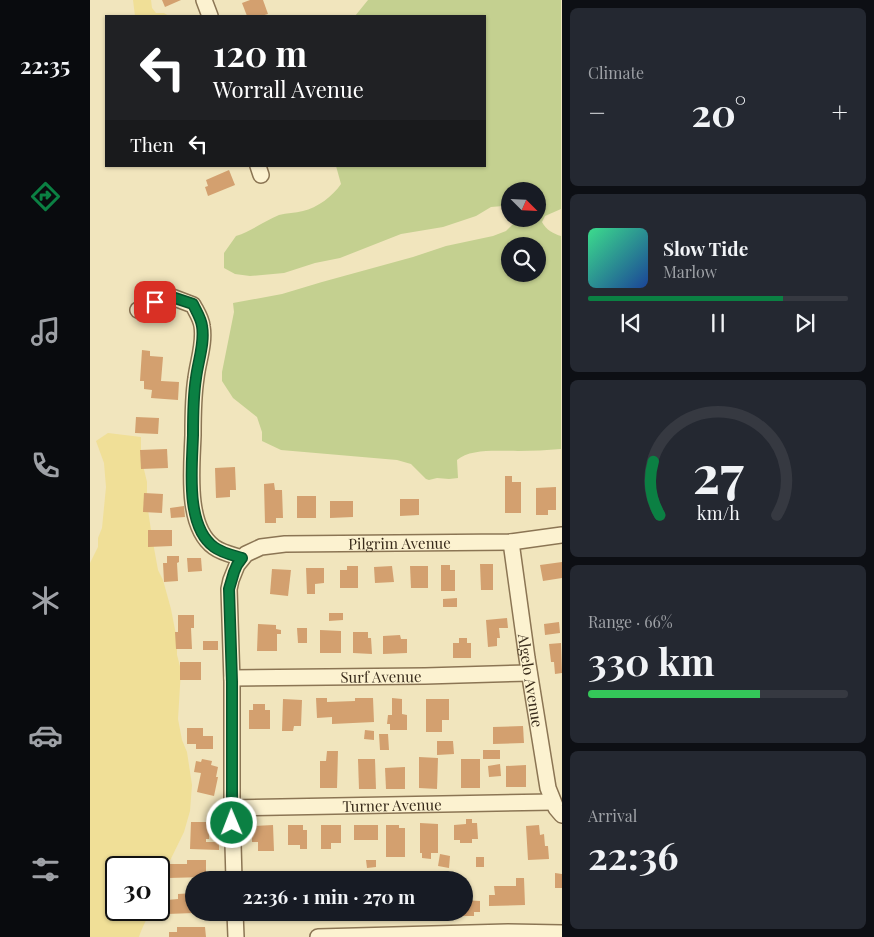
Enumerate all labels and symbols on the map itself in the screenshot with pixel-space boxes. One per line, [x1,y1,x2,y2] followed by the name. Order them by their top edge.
[501,182,546,228] north arrow
[134,281,176,323] pin
[348,533,451,553] street label: Pilgrim Avenue
[514,632,548,729] street label: Algelo Avenue
[340,666,422,687] street label: Surf Avenue
[342,794,442,816] street label: Turner Avenue
[205,796,257,848] position arrow
[105,856,170,921] speed limit sign: 30

